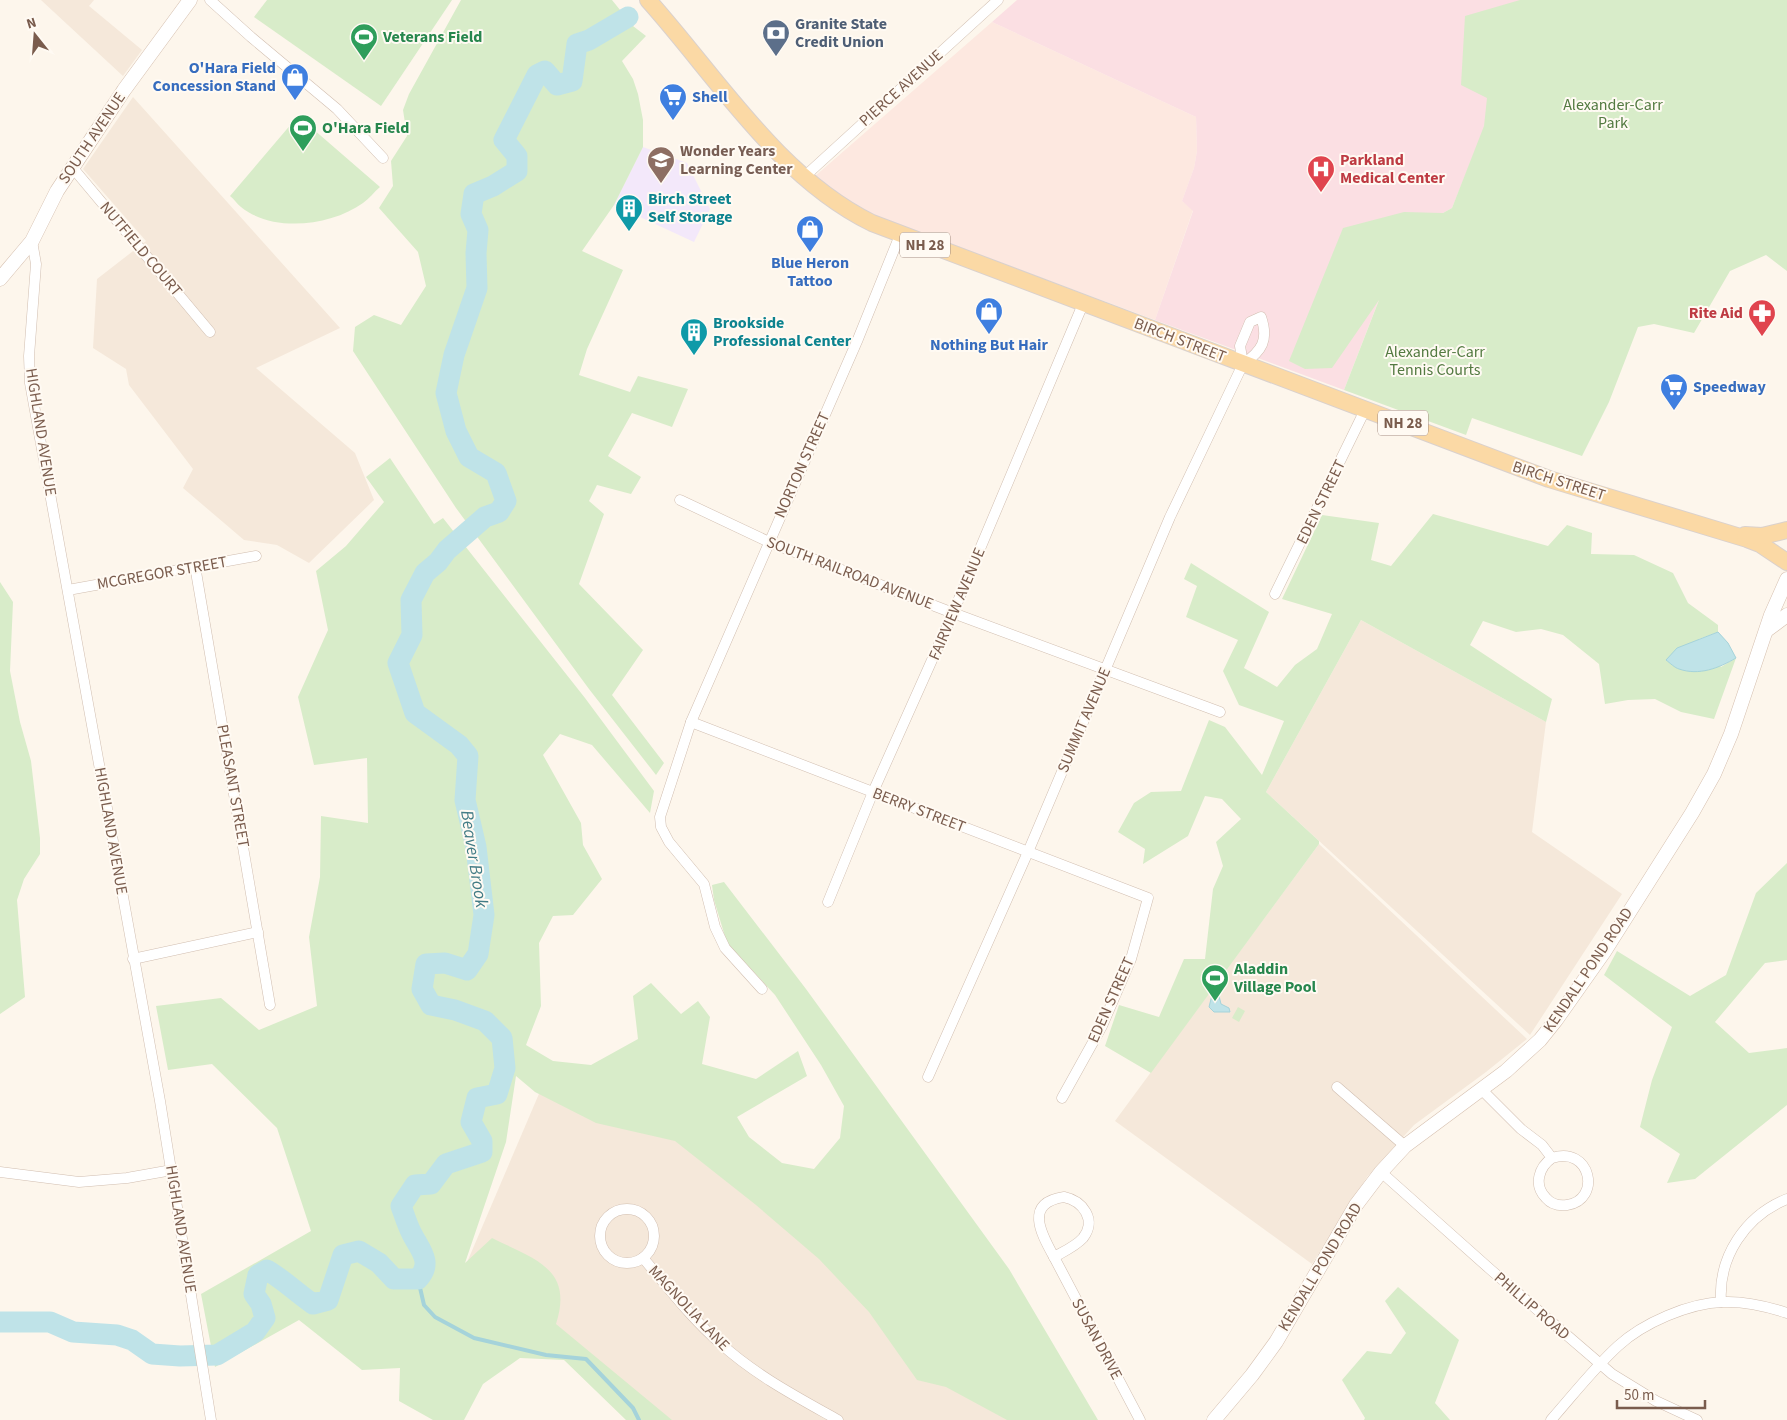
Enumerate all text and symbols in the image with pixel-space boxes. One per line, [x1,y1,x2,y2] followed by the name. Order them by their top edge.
[10,10,60,60] north arrow
[24,13,39,34] text: N
[795,13,887,53] place label: Granite State Credit Union
[761,18,791,57] bank icon: Granite State Credit Union
[349,22,379,61] sports icon: Veterans Field
[382,26,482,48] place label: Veterans Field
[854,44,948,132] street label: PIERCE AVENUE
[152,57,276,97] place label: O'Hara Field Concession Stand
[280,62,310,101] shop icon: O'Hara Field Concession Stand
[658,82,688,121] supermarket icon: Shell
[692,86,728,108] place label: Shell
[53,88,131,188] street label: SOUTH AVENUE
[1563,94,1663,134] park label: Alexander-Carr Park
[288,113,318,152] sports icon: O'Hara Field
[322,117,409,139] place label: O'Hara Field
[680,140,793,180] place label: Wonder Years Learning Center
[646,145,676,184] school or university icon: Wonder Years Learning Center
[1340,149,1445,189] place label: Parkland Medical Center
[1306,154,1336,193] hospital icon: Parkland Medical Center
[648,188,732,228] place label: Birch Street Self Storage
[614,193,644,232] building icon: Birch Street Self Storage
[95,197,188,301] street label: NUTFIELD COURT
[795,214,825,253] shop icon: Blue Heron Tattoo
[900,232,950,258] road number: NH 28
[771,252,849,292] place label: Blue Heron Tattoo
[974,296,1004,335] shop icon: Nothing But Hair
[1747,298,1777,337] pharmacy icon: Rite Aid
[1689,302,1743,324] place label: Rite Aid
[713,312,852,352] place label: Brookside Professional Center
[1131,312,1230,368] street label: BIRCH STREET
[679,317,709,356] building icon: Brookside Professional Center
[930,334,1049,356] place label: Nothing But Hair
[1385,341,1485,381] park label: Alexander-Carr Tennis Courts
[20,367,62,497] street label: HIGHLAND AVENUE
[1659,372,1689,411] supermarket icon: Speedway
[1693,376,1766,398] place label: Speedway
[769,408,835,521] street label: NORTON STREET
[1378,410,1428,436] road number: NH 28
[1291,456,1351,548] street label: EDEN STREET
[1510,456,1609,507] street label: BIRCH STREET
[763,531,937,615] street label: SOUTH RAILROAD AVENUE
[923,544,991,664] street label: FAIRVIEW AVENUE
[95,551,229,595] street label: MCGREGOR STREET
[1052,664,1116,776] street label: SUMMIT AVENUE
[211,723,255,850] street label: PLEASANT STREET
[89,766,133,896] street label: HIGHLAND AVENUE
[869,782,969,838] street label: BERRY STREET
[454,809,494,910] water label: Beaver Brook
[1538,903,1638,1037] street label: KENDALL POND ROAD
[1082,953,1140,1046] street label: EDEN STREET
[1233,958,1317,998] place label: Aladdin Village Pool
[1200,963,1230,1002] sports icon: Aladdin Village Pool
[160,1164,202,1294] street label: HIGHLAND AVENUE
[1273,1198,1367,1335] street label: KENDALL POND ROAD
[643,1260,735,1356] street label: MAGNOLIA LANE
[1489,1267,1575,1345] street label: PHILLIP ROAD
[1066,1294,1128,1384] street label: SUSAN DRIVE
[1617,1378,1704,1410] scale bar
[1624,1385,1654,1406] text: 50 m

